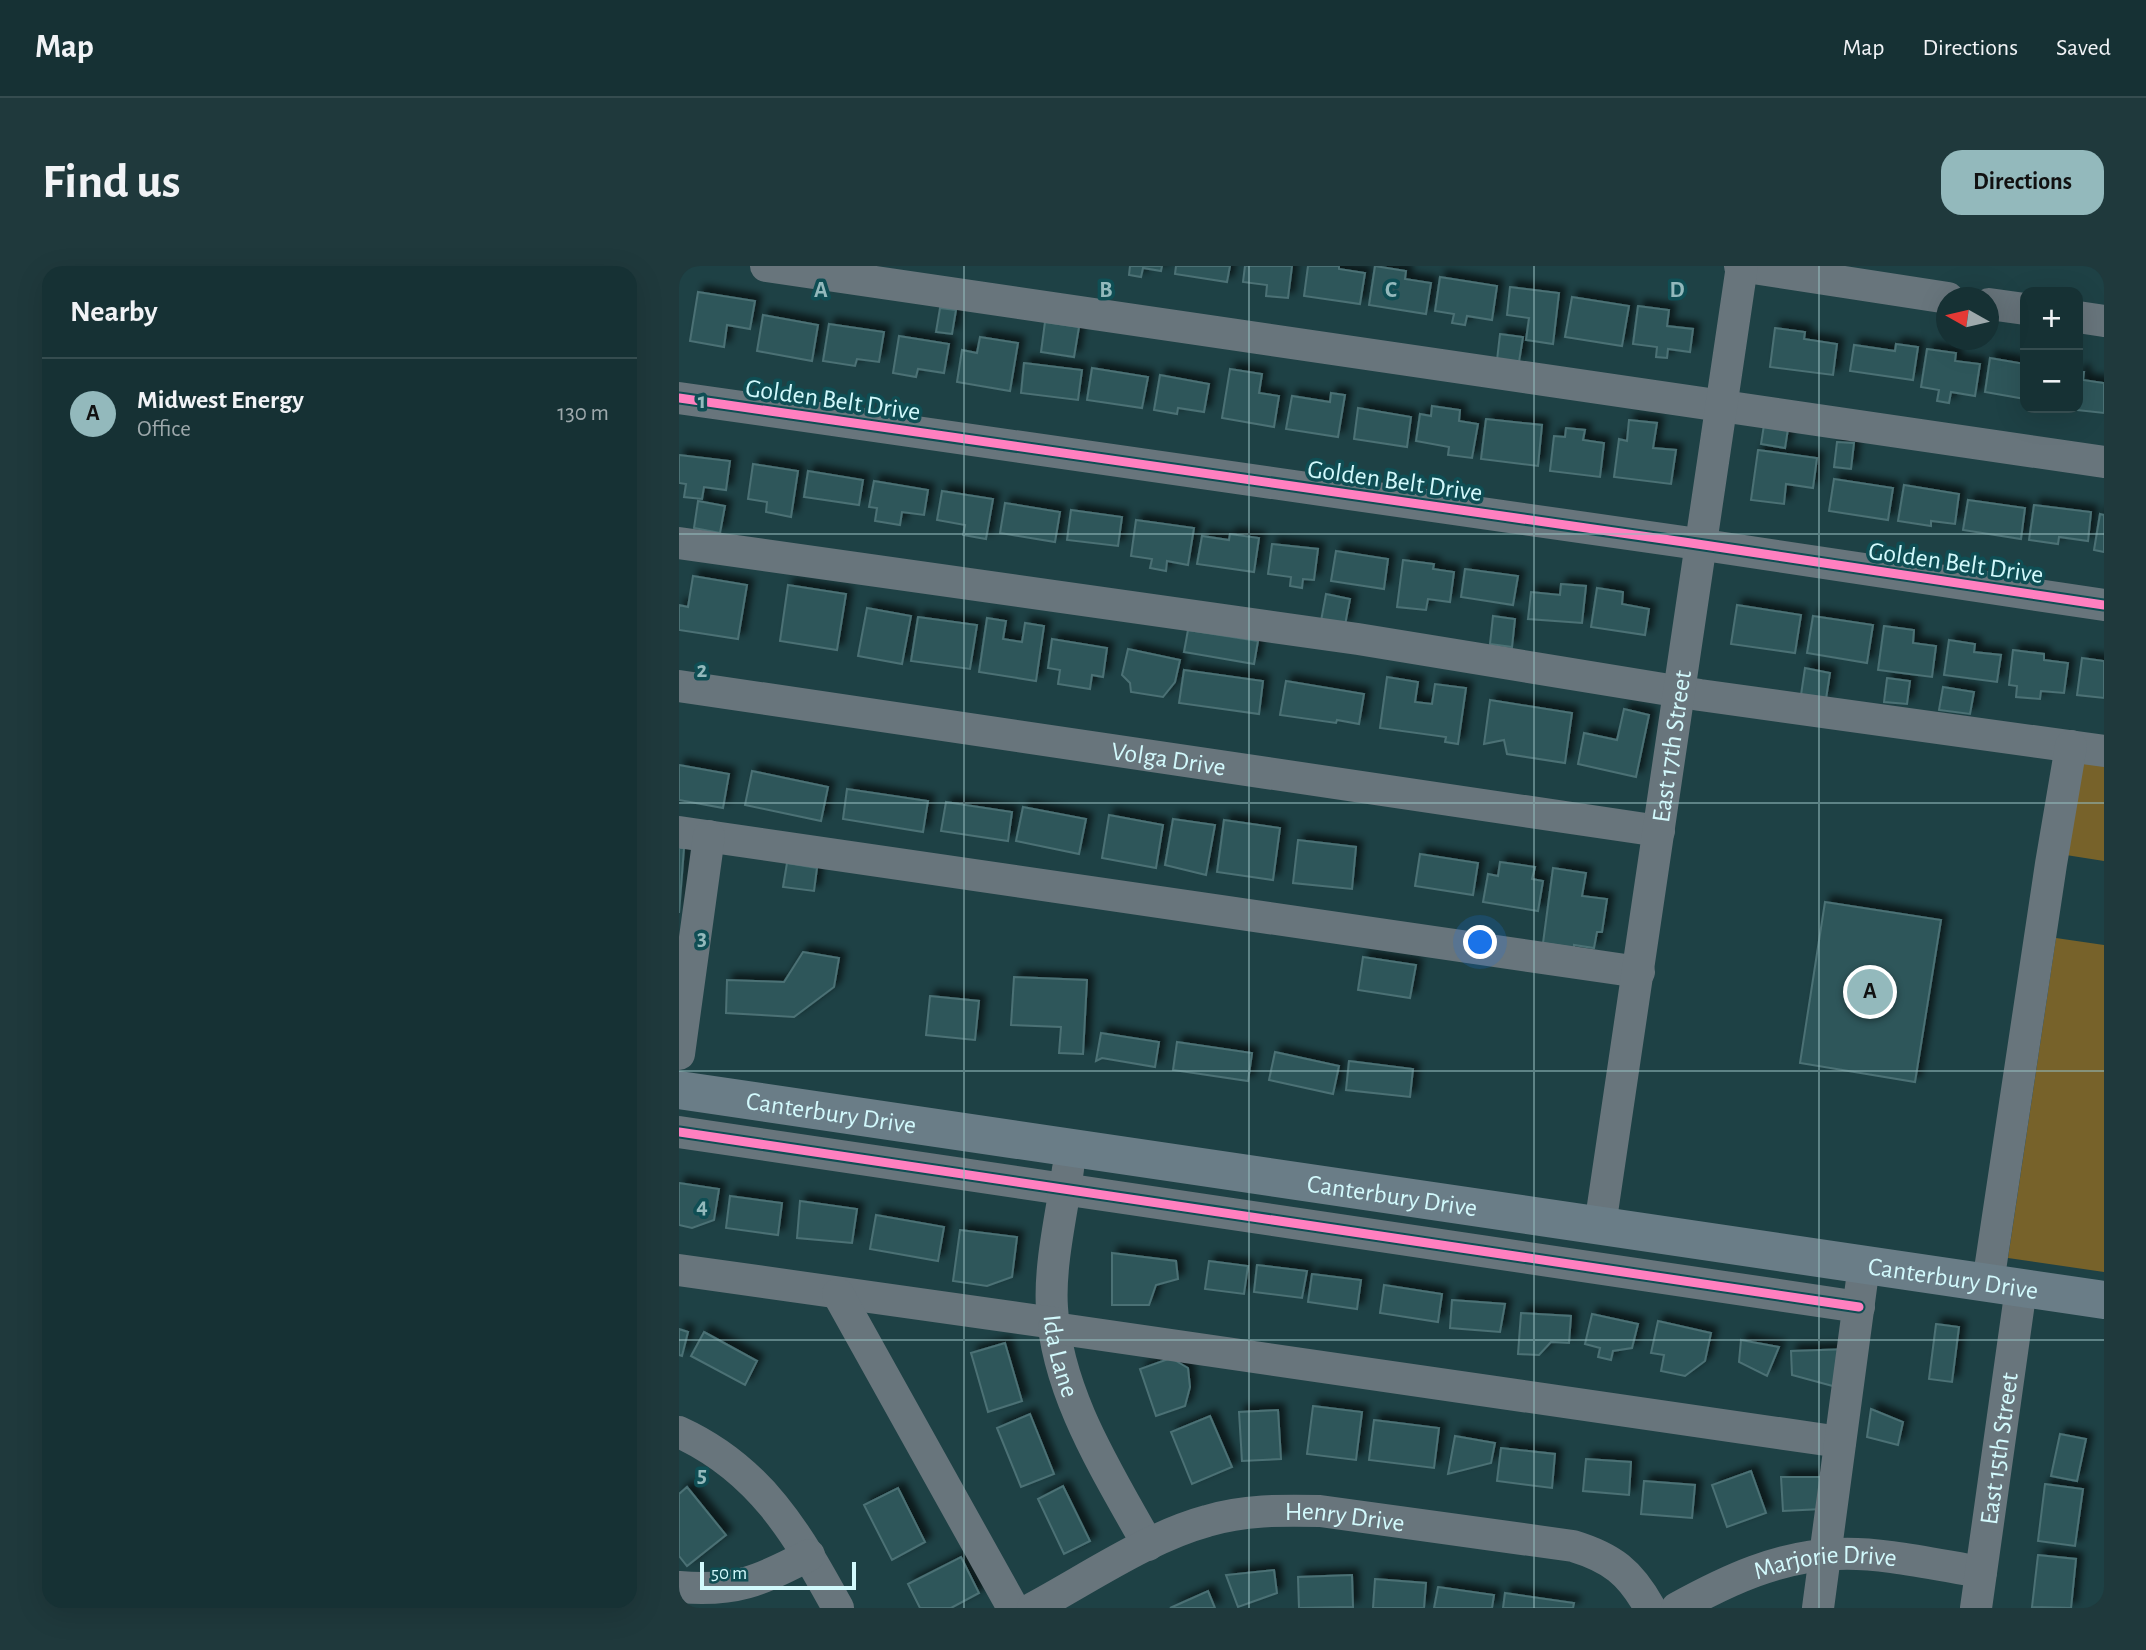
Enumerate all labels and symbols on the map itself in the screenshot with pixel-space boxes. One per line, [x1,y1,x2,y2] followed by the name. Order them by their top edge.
[814,279,828,302] text: A
[1099,279,1113,302] text: B
[1385,279,1397,302] text: C
[1669,279,1685,302] text: D
[1936,287,1999,350] north arrow
[744,375,922,425] street label: Golden Belt Drive
[698,390,706,413] text: 1
[1306,456,1484,506] street label: Golden Belt Drive
[1867,538,2045,588] street label: Golden Belt Drive
[697,659,708,682] text: 2
[1648,669,1696,824] street label: East 17th Street
[1109,738,1228,781] street label: Volga Drive
[1463,925,1497,959] your location
[697,927,707,950] text: 3
[1847,966,1893,1018] pin: A
[744,1088,918,1139] street label: Canterbury Drive
[1305,1171,1479,1221] street label: Canterbury Drive
[696,1195,708,1218] text: 4
[1866,1253,2040,1304] street label: Canterbury Drive
[1039,1313,1083,1401] street label: Ida Lane
[1976,1371,2023,1526] street label: East 15th Street
[697,1464,707,1487] text: 5
[1285,1498,1406,1537] street label: Henry Drive
[1750,1542,1898,1584] street label: Marjorie Drive
[700,1559,856,1591] scale bar

